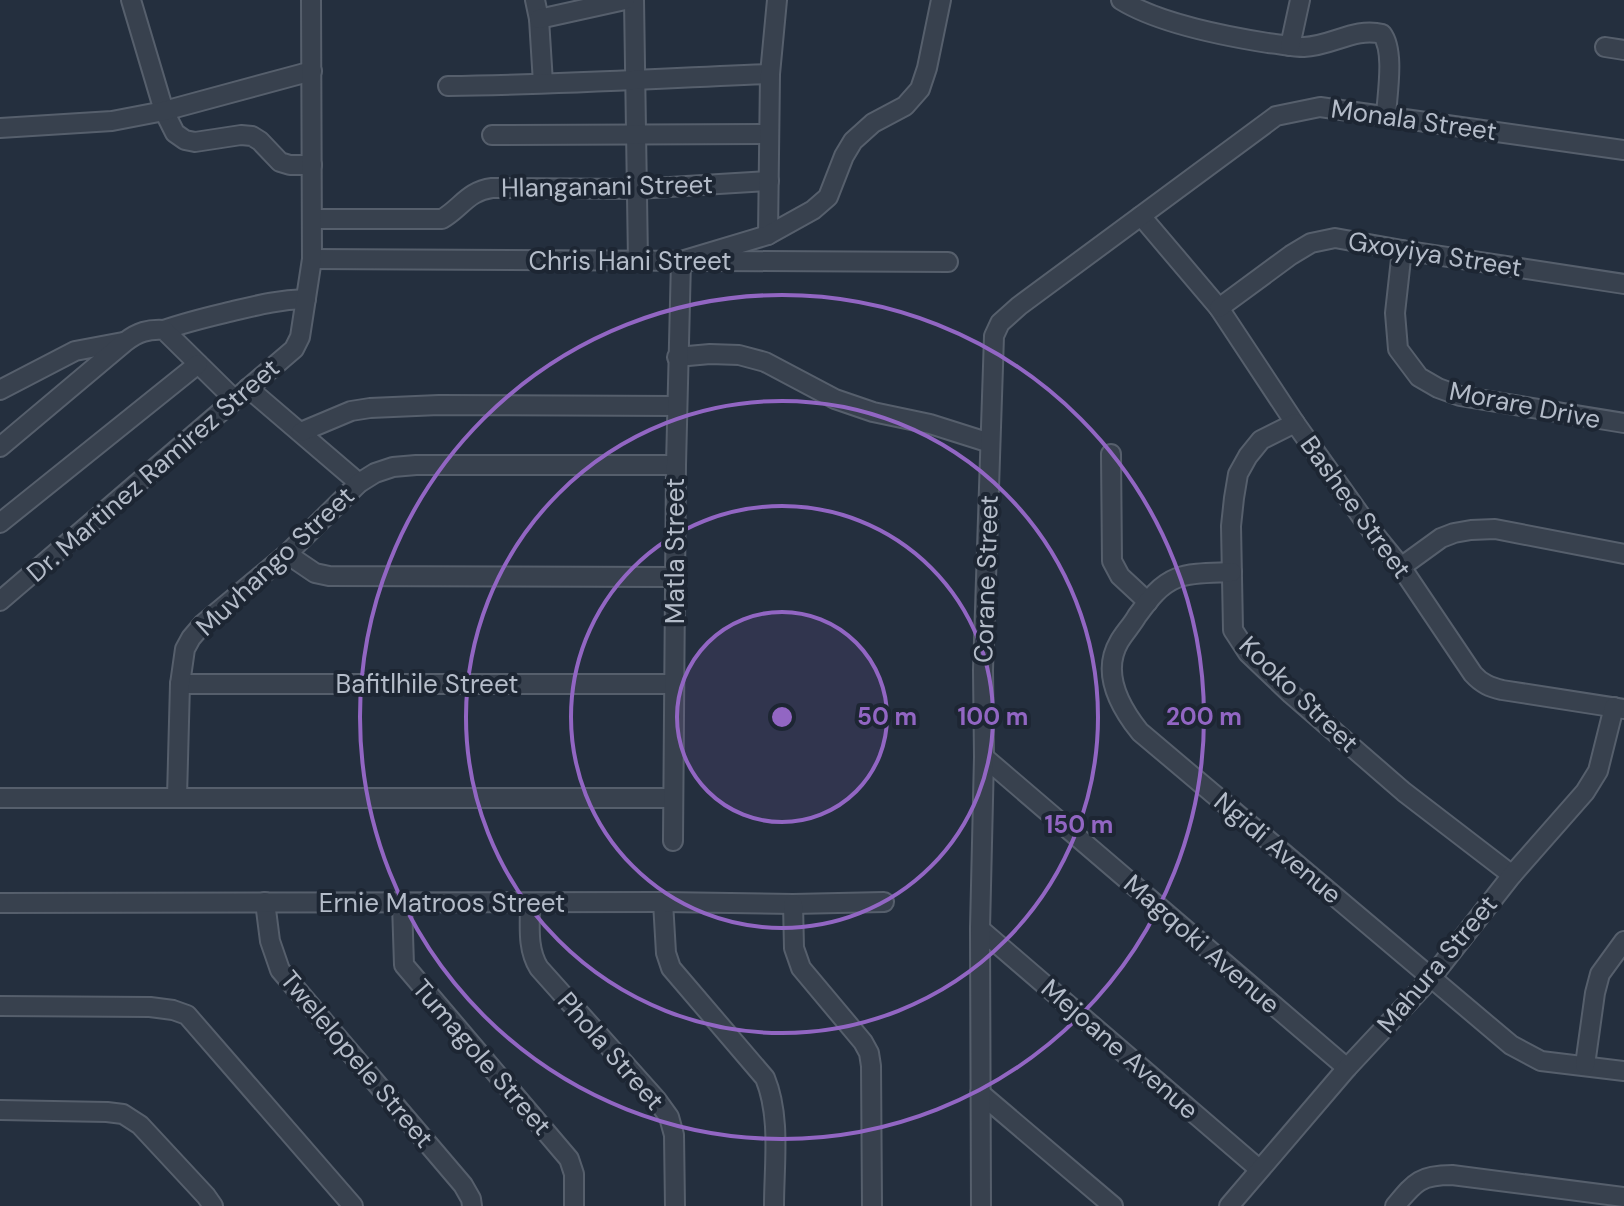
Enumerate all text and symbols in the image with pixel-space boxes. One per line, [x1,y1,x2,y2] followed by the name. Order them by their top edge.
[1329,92,1499,148] street label: Monala Street
[501,167,713,205] street label: Hlanganani Street
[1346,223,1524,285] street label: Gxoyiya Street
[528,244,732,278] street label: Chris Hani Street
[20,351,286,589] street label: Dr. Martinez Ramirez Street
[1446,374,1604,436] street label: Morare Drive
[1293,429,1419,585] street label: Bashee Street
[658,478,692,624] street label: Matla Street
[189,479,361,643] street label: Muvhango Street
[966,494,1006,664] street label: Corane Street
[1232,629,1366,759] street label: Kooko Street
[336,667,518,701] street label: Bafitlhile Street
[857,701,917,732] text: 50 m
[958,701,1028,732] text: 100 m
[1166,701,1242,732] text: 200 m
[768,703,796,731] centre of rings
[1207,785,1349,911] street label: Ngidi Avenue
[1045,809,1113,840] text: 150 m
[1117,867,1287,1021] street label: Magqoki Avenue
[319,886,565,920] street label: Ernie Matroos Street
[1369,888,1505,1040] street label: Mahura Street
[273,963,441,1155] street label: Twelelopele Street
[1034,971,1206,1127] street label: Mejoane Avenue
[405,972,559,1142] street label: Tumagole Street
[550,985,672,1117] street label: Phola Street

